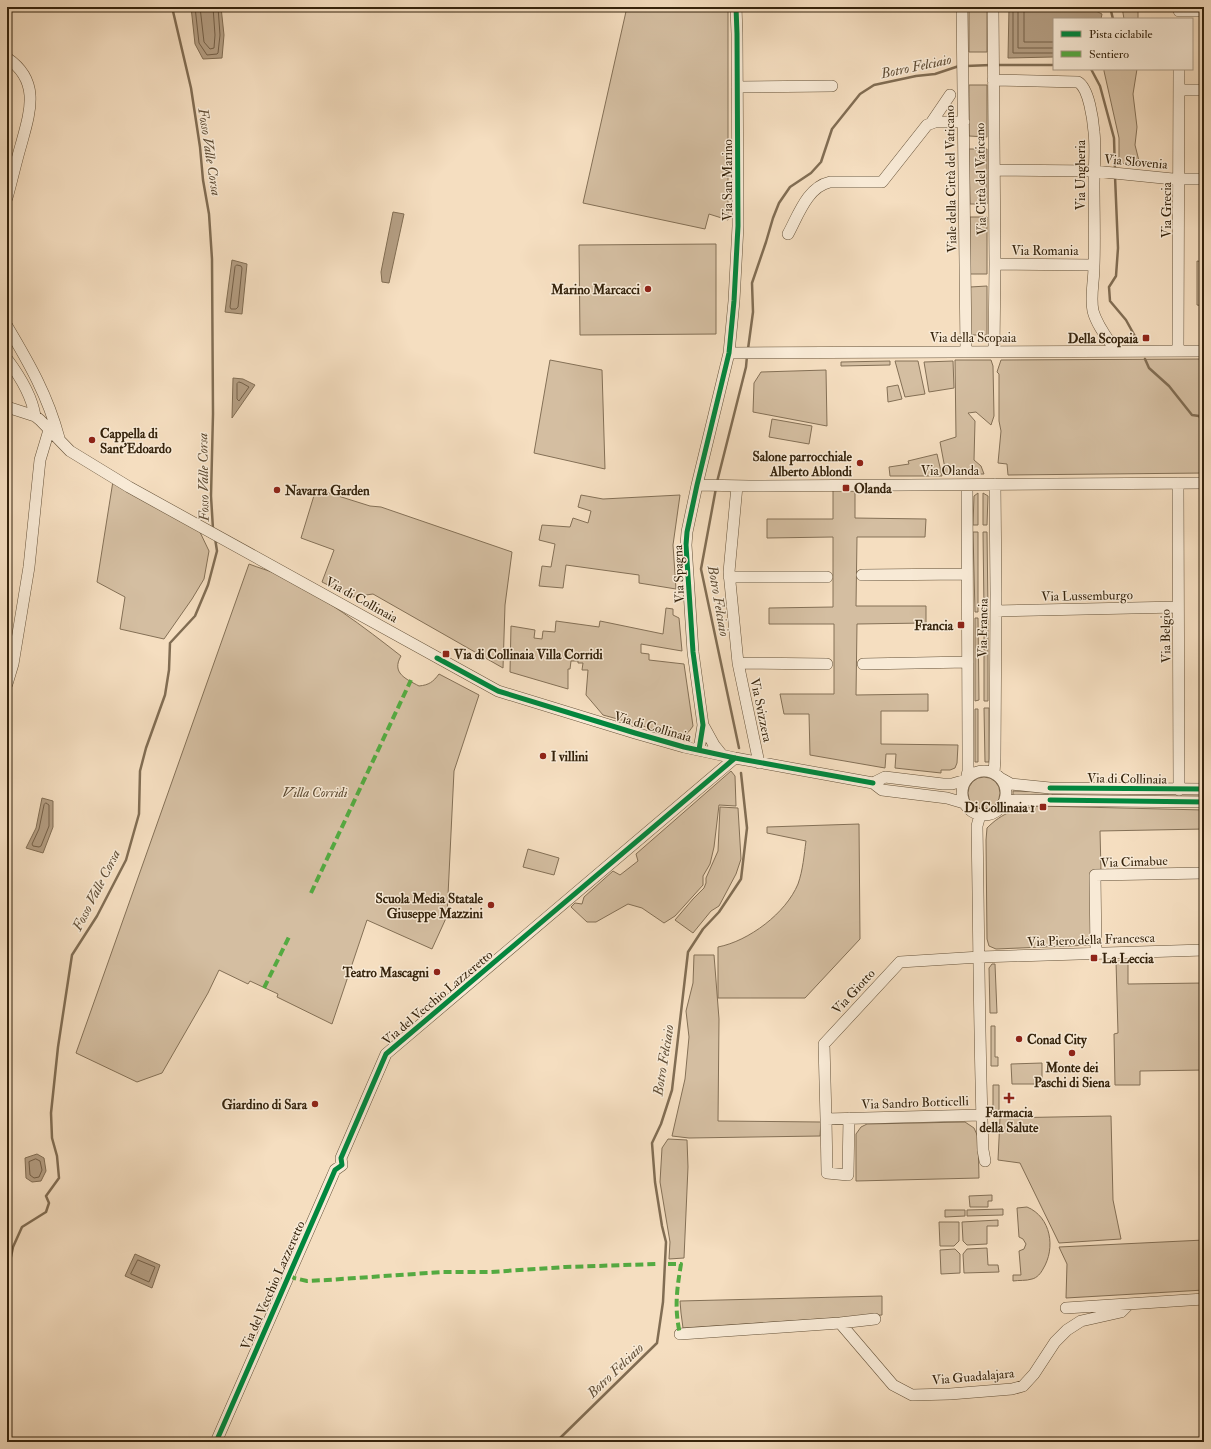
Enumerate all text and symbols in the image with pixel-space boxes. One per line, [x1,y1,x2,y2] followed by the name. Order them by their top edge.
[1053,18,1193,70] legend
[1089,27,1153,42] text: Pista ciclabile
[1089,47,1129,62] text: Sentiero
[878,51,953,82] water label: Botro Felciaio
[942,105,960,253] street label: Viale della Città del Vaticano
[194,106,225,198] water label: Fosso Valle Corsa
[972,123,990,235] street label: Via Città del Vaticano
[720,139,736,221] street label: Via San Marino
[1073,139,1089,210] street label: Via Ungheria
[1103,151,1169,173] street label: Via Slovenia
[1159,181,1175,238] street label: Via Grecia
[1011,243,1079,259] street label: Via Romania
[550,282,641,298] place label: Marino Marcacci
[643,284,653,294] marker: Marino Marcacci
[930,330,1017,347] street label: Via della Scopaia
[1068,331,1139,348] place label: Della Scopaia
[1141,333,1151,343] marker: Della Scopaia
[100,426,172,457] place label: Cappella di Sant'Edoardo
[194,432,213,522] water label: Fosso Valle Corsa
[87,435,97,445] marker: Cappella di Sant'Edoardo
[752,449,853,480] place label: Salone parrocchiale Alberto Ablondi
[855,458,865,468] marker: Salone parrocchiale Alberto Ablondi
[921,463,980,479] street label: Via Olanda
[854,481,892,497] place label: Olanda
[284,483,370,499] place label: Navarra Garden
[841,483,851,493] marker: Olanda
[272,485,282,495] marker: Navarra Garden
[670,544,689,603] street label: Via Spagna
[704,563,733,638] water label: Botro Felciaio
[323,573,401,627] street label: Via di Collinaia
[1041,587,1133,605] street label: Via Lussemburgo
[974,598,992,658] street label: Via Francia
[1158,609,1174,663] street label: Via Belgio
[914,618,954,634] place label: Francia
[956,620,966,630] marker: Francia
[453,647,603,663] place label: Via di Collinaia Villa Corridi
[441,649,451,659] marker: Via di Collinaia Villa Corridi
[746,677,776,744] street label: Via Svizzera
[612,708,694,746] street label: Via di Collinaia
[551,749,589,765] place label: I villini
[538,751,548,761] marker: I villini
[1087,770,1168,788] street label: Via di Collinaia
[282,785,348,801] park label: Villa Corridi
[964,800,1035,816] place label: Di Collinaia 1
[1038,802,1048,812] marker: Di Collinaia 1
[68,846,124,934] water label: Fosso Valle Corsa
[1100,853,1169,871] street label: Via Cimabue
[375,891,484,923] place label: Scuola Media Statale Giuseppe Mazzini
[486,900,496,910] marker: Scuola Media Statale Giuseppe Mazzini
[1027,930,1156,950] street label: Via Piero della Francesca
[379,947,496,1049] street label: Via del Vecchio Lazzeretto
[1102,951,1154,967] place label: La Leccia
[1089,953,1099,963] marker: La Leccia
[342,965,430,982] place label: Teatro Mascagni
[829,966,879,1018] street label: Via Giotto
[432,967,442,977] marker: Teatro Mascagni
[649,1023,677,1098] water label: Botro Felciaio
[1027,1032,1088,1049] place label: Conad City
[1014,1034,1024,1044] marker: Conad City
[1067,1048,1077,1058] marker: Monte dei Paschi di Siena
[1034,1060,1111,1091] place label: Monte dei Paschi di Siena
[861,1093,970,1113] street label: Via Sandro Botticelli
[1004,1093,1014,1103] marker: Farmacia della Salute
[222,1097,308,1113] place label: Giardino di Sara
[310,1099,320,1109] marker: Giardino di Sara
[980,1105,1039,1136] place label: Farmacia della Salute
[237,1218,309,1352] street label: Via del Vecchio Lazzeretto
[583,1339,647,1402] water label: Botro Felciaio
[931,1365,1016,1389] street label: Via Guadalajara

